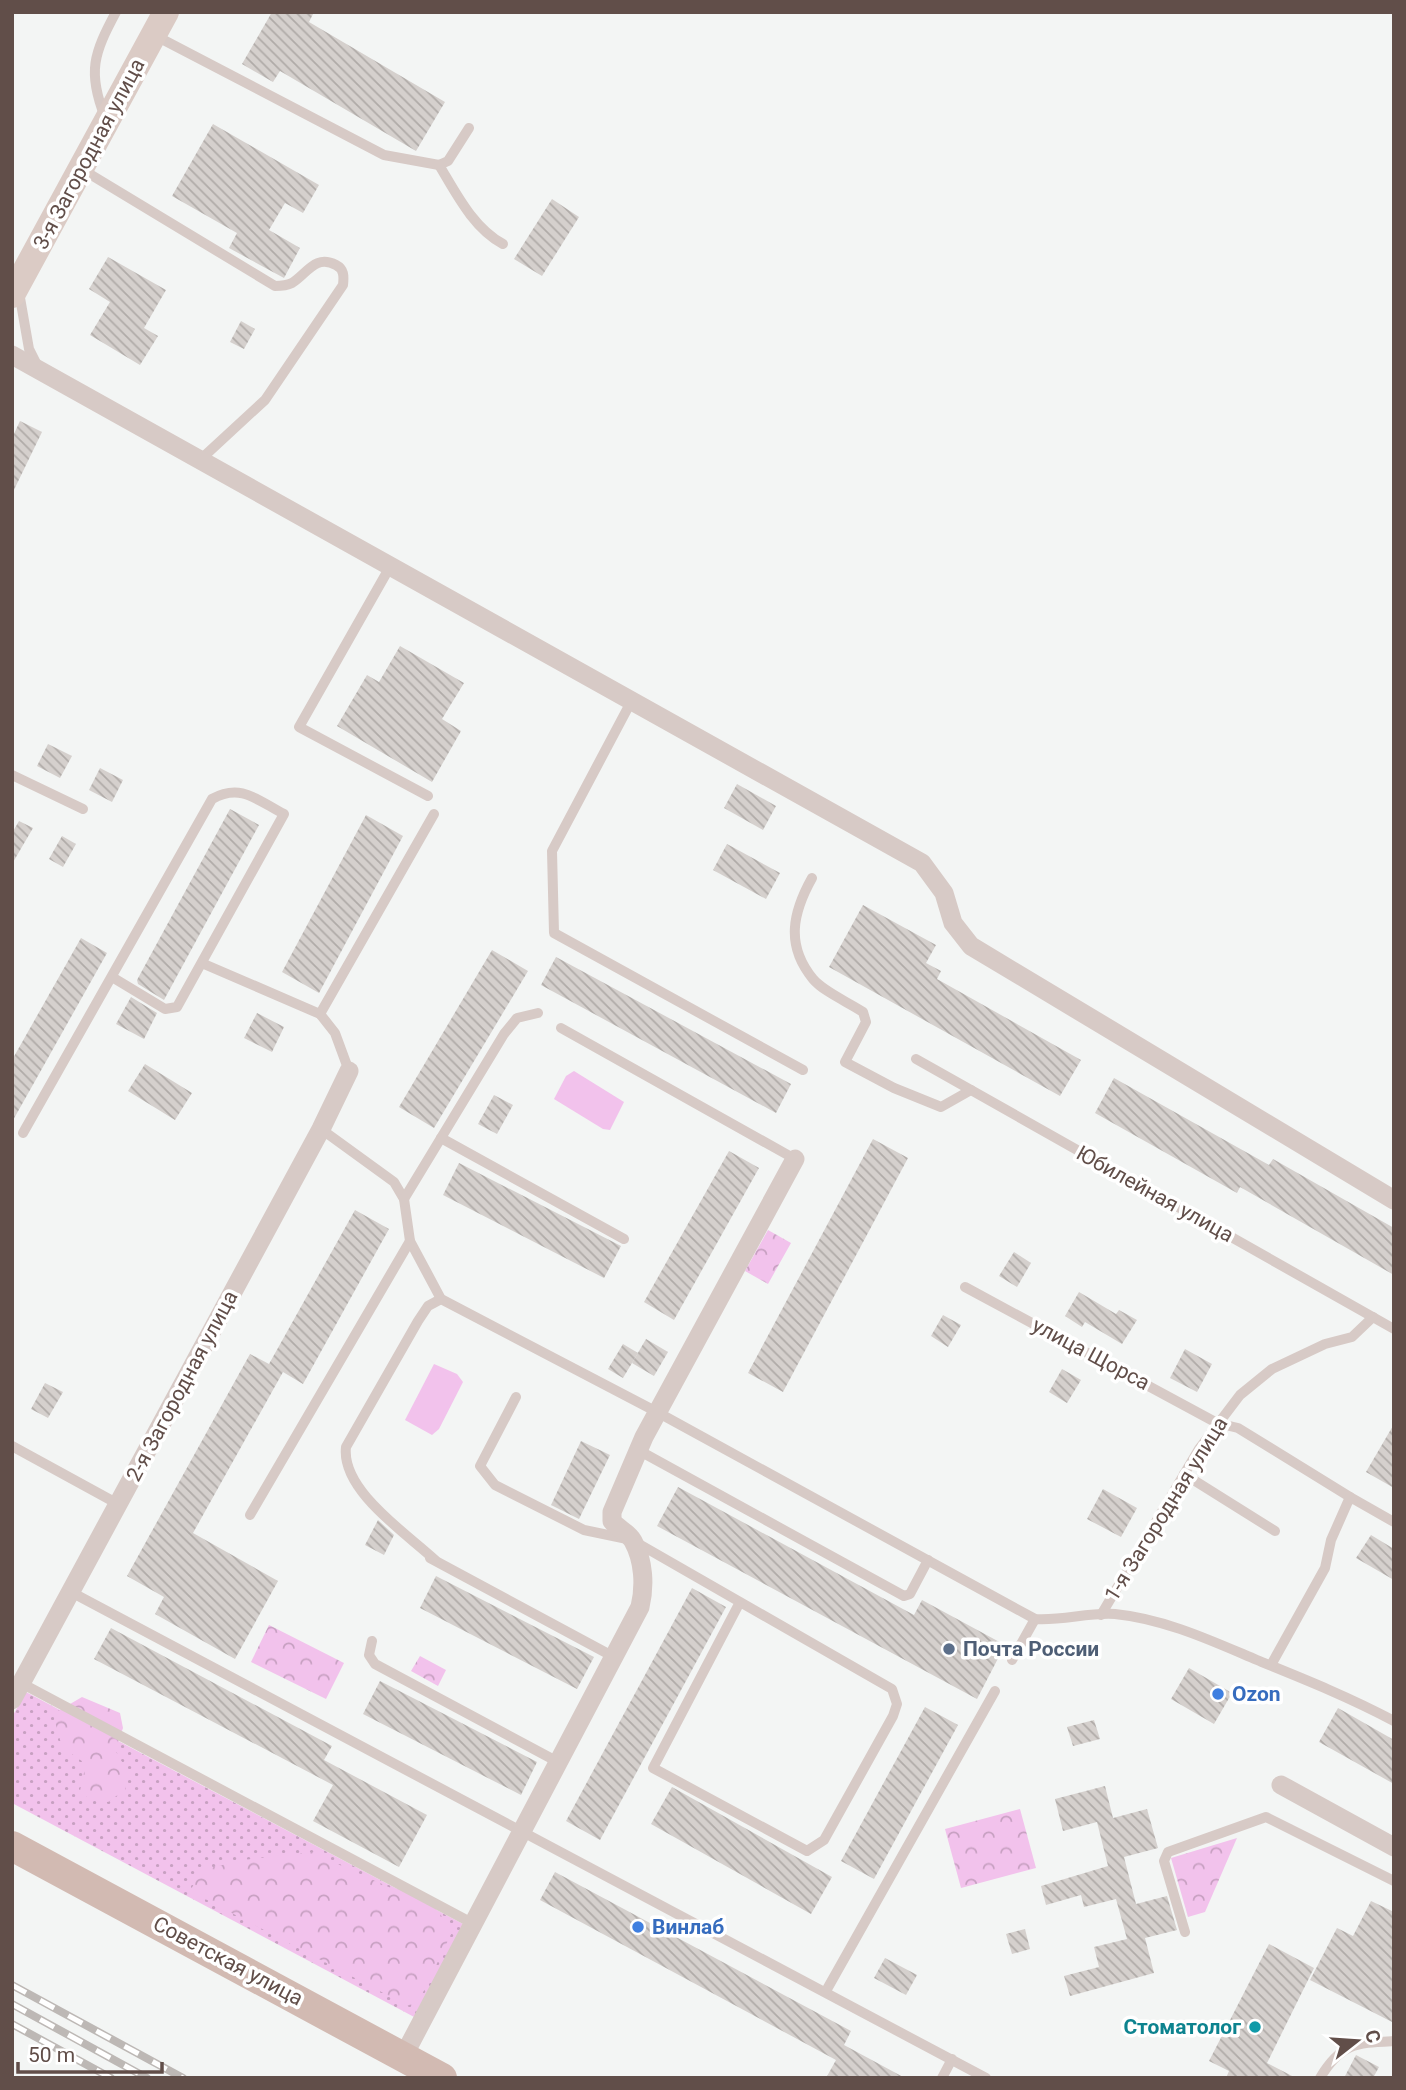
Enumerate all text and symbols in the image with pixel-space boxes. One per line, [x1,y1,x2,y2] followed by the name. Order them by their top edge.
[29,55,149,253] street label: 3-я Загородная улица
[1072,1141,1238,1247] street label: Юбилейная улица
[122,1287,242,1485] street label: 2-я Загородная улица
[1028,1313,1154,1395] street label: улица Щорса
[1100,1413,1232,1605] street label: 1-я Загородная улица
[963,1637,1099,1661] place label: Почта России
[941,1641,957,1657] marker: Почта России
[1232,1682,1281,1706] place label: Ozon
[1210,1686,1226,1702] marker: Ozon
[149,1911,307,2011] street label: Советская улица
[652,1915,724,1939] place label: Винлаб
[630,1919,646,1935] marker: Винлаб
[1322,2006,1392,2076] north arrow
[1123,2015,1241,2039] place label: Стоматолог
[1247,2019,1263,2035] marker: Стоматолог
[1360,2027,1386,2045] text: С
[18,2030,161,2074] scale bar
[28,2043,75,2067] text: 50 m

